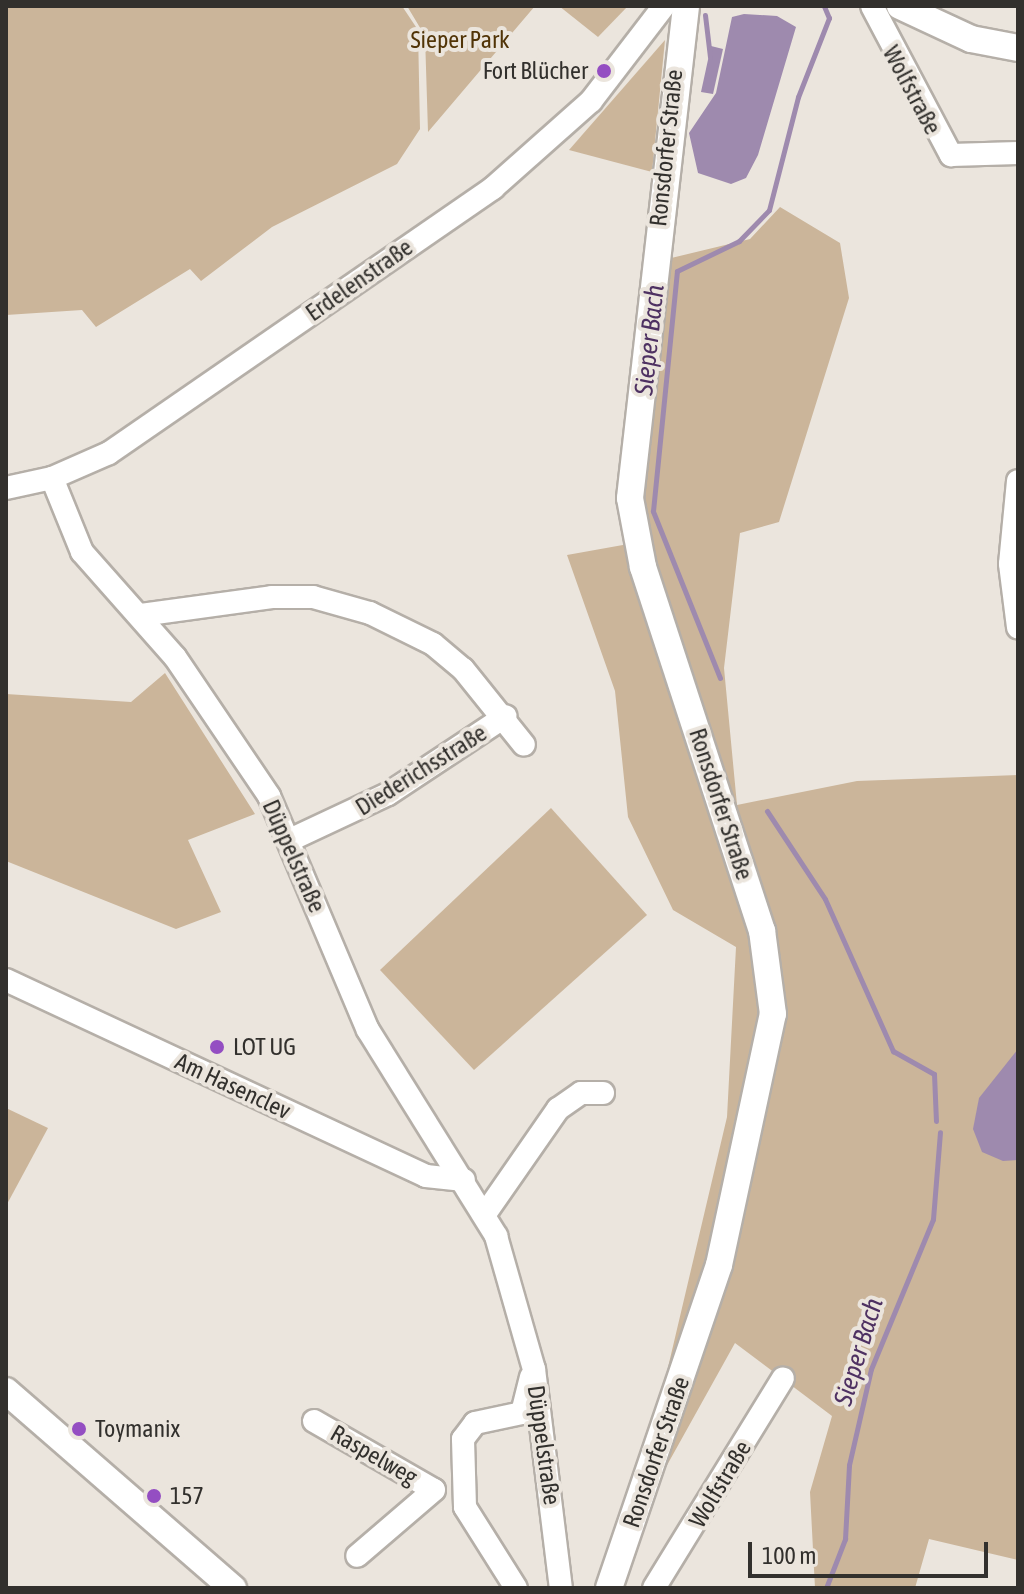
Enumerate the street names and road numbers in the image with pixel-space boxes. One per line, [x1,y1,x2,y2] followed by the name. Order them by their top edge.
[877,41,947,139] street label: Wolfstraße
[643,68,689,228] street label: Ronsdorfer Straße
[300,233,418,327] street label: Erdelenstraße
[350,718,492,822] street label: Diederichsstraße
[683,725,759,883] street label: Ronsdorfer Straße
[256,795,332,917] street label: Düppelstraße
[171,1047,295,1125] street label: Am Hasenclev
[617,1373,695,1531] street label: Ronsdorfer Straße
[521,1383,567,1507] street label: Düppelstraße
[326,1419,422,1491] street label: Raspelweg
[683,1435,757,1533] street label: Wolfstraße

